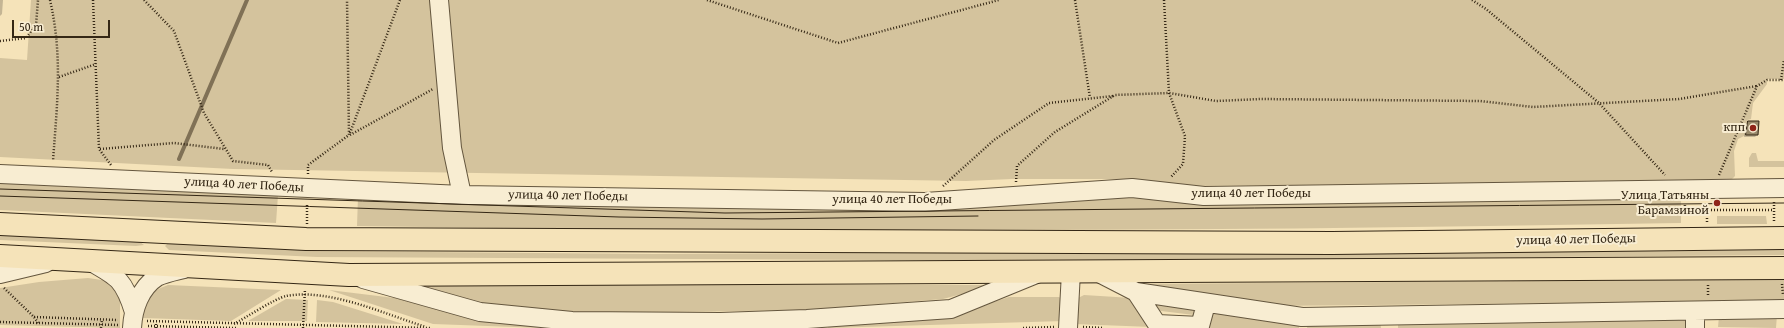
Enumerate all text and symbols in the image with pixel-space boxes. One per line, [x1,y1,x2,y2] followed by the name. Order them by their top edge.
[14,12,112,38] scale bar
[19,18,43,35] text: 50 m
[1724,120,1745,136] place label: кпп
[1748,123,1758,133] marker: кпп
[184,174,304,196] street label: улица 40 лет Победы
[1191,186,1311,202] street label: улица 40 лет Победы
[508,187,628,205] street label: улица 40 лет Победы
[1621,188,1709,219] place label: Улица Татьяны Барамзиной
[832,192,952,208] street label: улица 40 лет Победы
[1712,198,1722,208] marker: Улица Татьяны Барамзиной
[1516,231,1636,249] street label: улица 40 лет Победы

